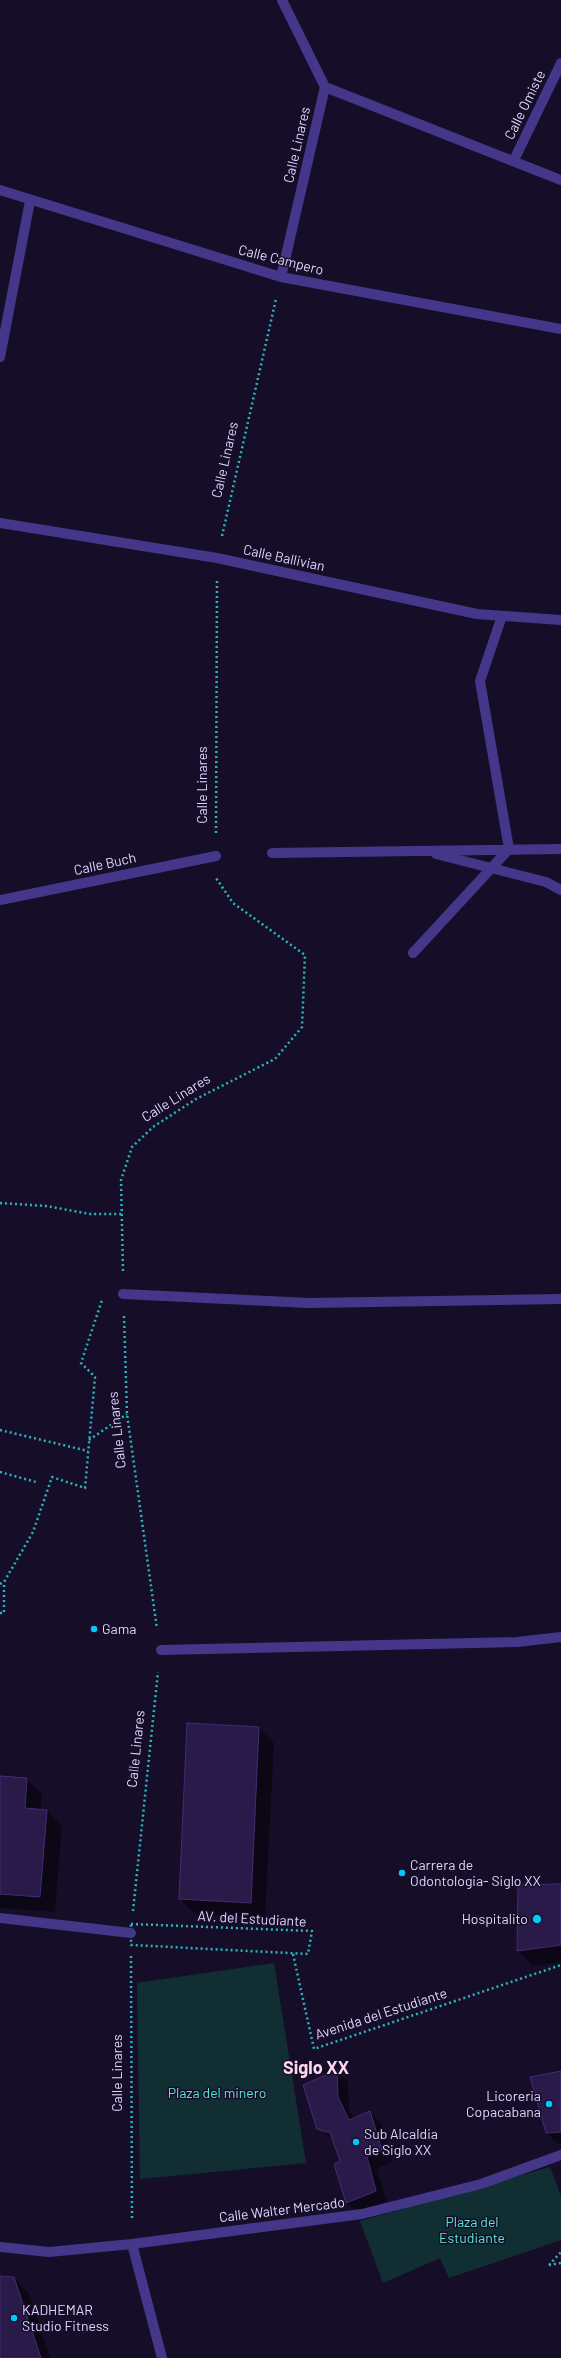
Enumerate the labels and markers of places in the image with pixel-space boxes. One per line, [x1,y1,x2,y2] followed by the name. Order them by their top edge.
[102,1621,136,1637] place label: Gama
[89,1624,99,1634] marker: Gama
[410,1857,541,1890] place label: Carrera de Odontologia- Siglo XX
[397,1868,407,1878] marker: Carrera de Odontologia- Siglo XX
[462,1911,528,1927] place label: Hospitalito
[531,1913,543,1925] marker: Hospitalito
[466,2088,541,2120] place label: Licoreria Copacabana
[544,2099,554,2109] marker: Licoreria Copacabana
[364,2126,438,2158] place label: Sub Alcaldia de Siglo XX
[351,2137,361,2147] marker: Sub Alcaldia de Siglo XX
[22,2302,109,2334] place label: KADHEMAR Studio Fitness
[9,2313,19,2323] marker: KADHEMAR Studio Fitness

